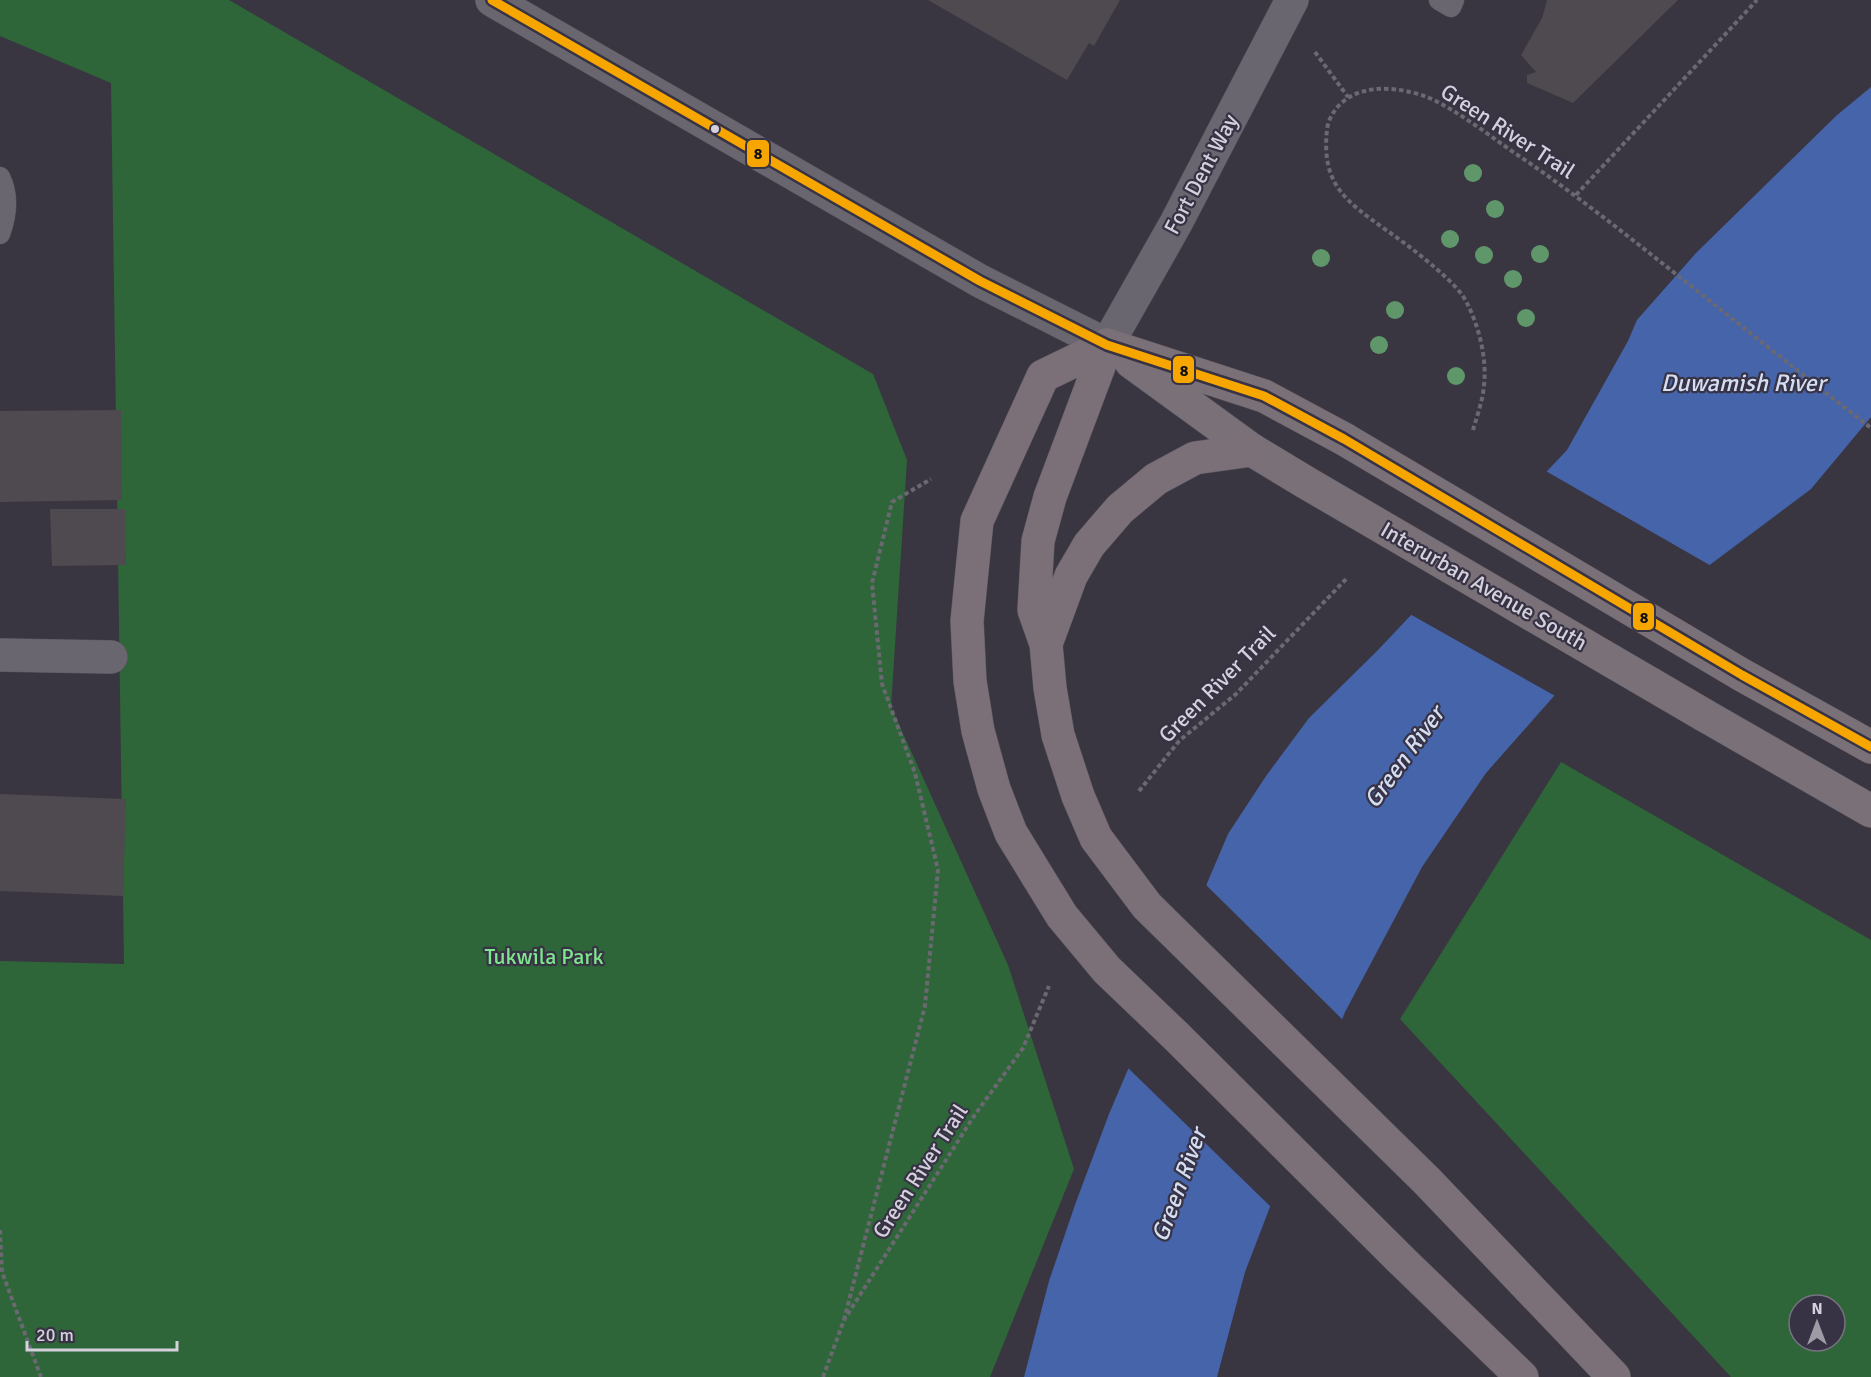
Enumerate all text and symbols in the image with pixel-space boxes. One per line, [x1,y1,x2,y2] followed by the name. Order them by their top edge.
[1436,78,1580,184] street label: Green River Trail
[1158,109,1244,239] street label: Fort Dent Way
[709,123,721,135] unlabelled marker
[746,139,770,168] line badge: 8
[754,144,763,164] text: 8
[1172,355,1195,384] line badge: 8
[1180,361,1189,381] text: 8
[1661,368,1828,398] water label: Duwamish River
[1376,516,1592,656] street label: Interurban Avenue South
[1632,602,1655,631] line badge: 8
[1640,608,1649,628] text: 8
[1153,620,1281,748] street label: Green River Trail
[1357,698,1453,814] water label: Green River
[485,943,603,970] park label: Tukwila Park
[867,1099,973,1243] street label: Green River Trail
[1145,1121,1214,1246] water label: Green River
[1787,1293,1847,1353] north arrow
[1811,1299,1823,1319] text: N
[27,1314,177,1352] scale bar
[36,1324,74,1346] text: 20 m

